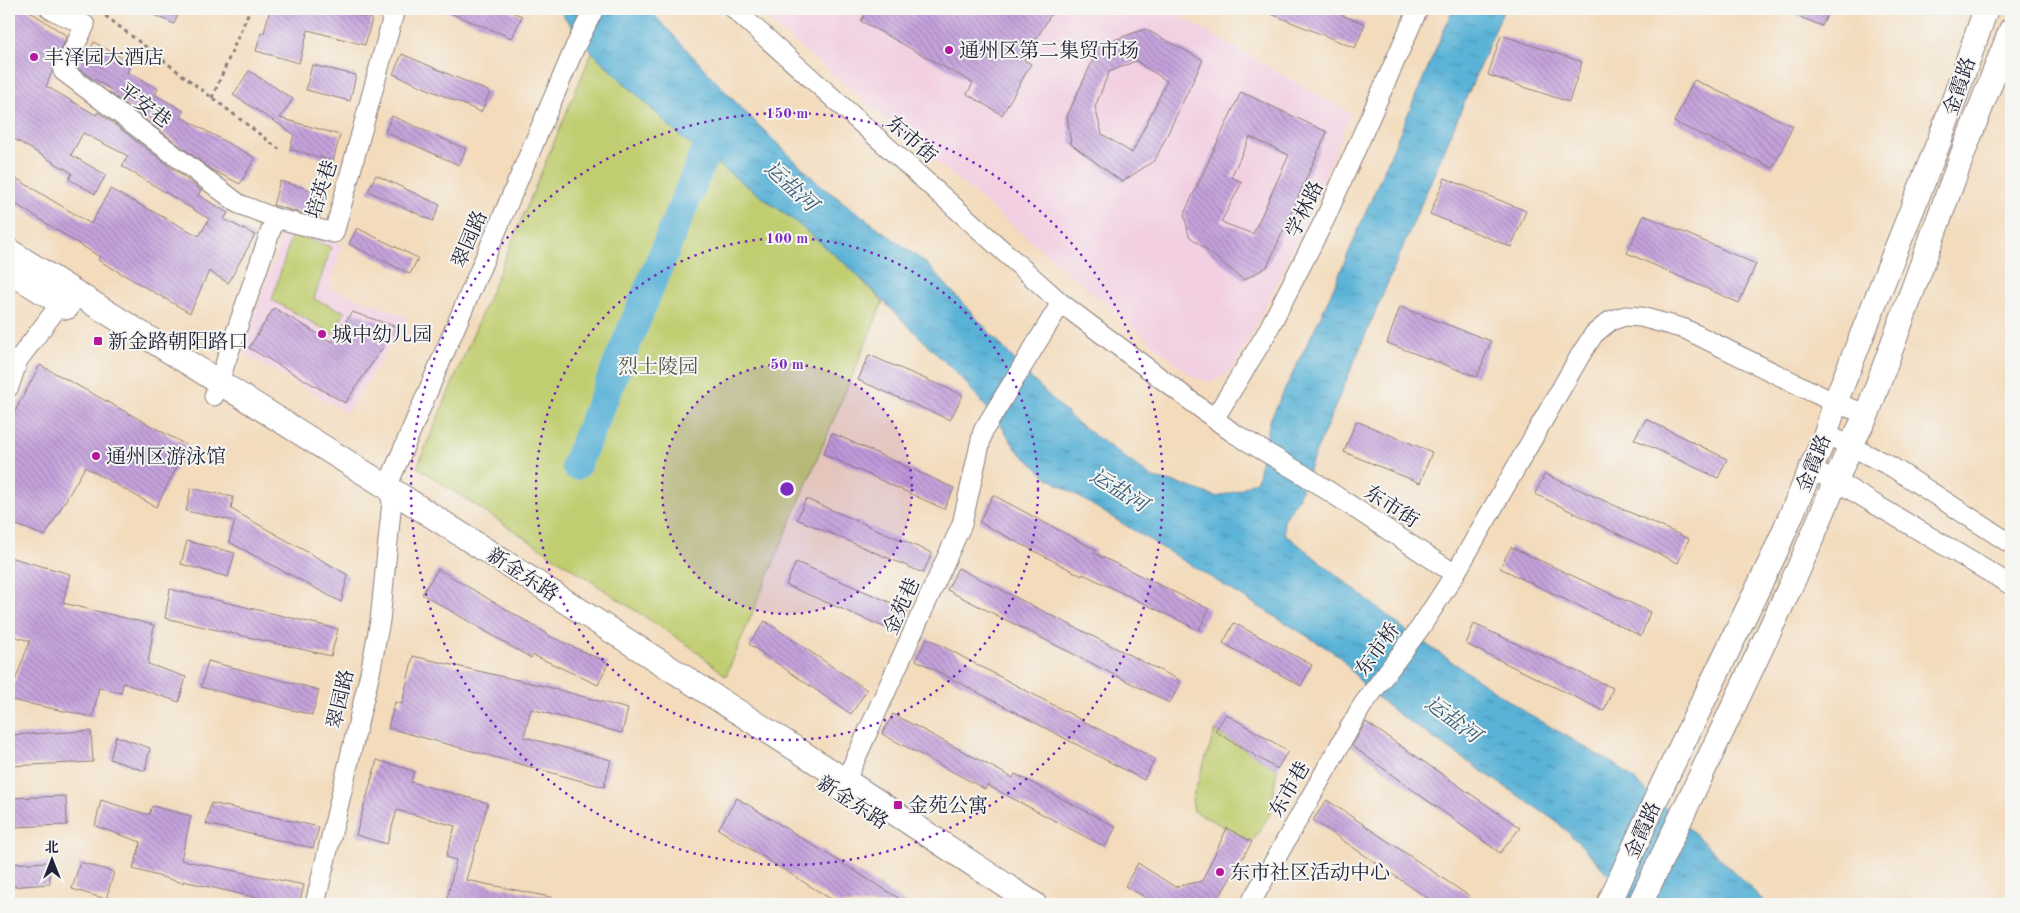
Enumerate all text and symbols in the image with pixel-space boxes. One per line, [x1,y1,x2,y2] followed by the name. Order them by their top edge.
[959,40,1139,62] place label: 通州区第二集贸市场
[943,44,955,56] marker: 通州区第二集贸市场
[44,47,164,69] place label: 丰泽园大酒店
[28,51,40,63] marker: 丰泽园大酒店
[1940,54,1980,118] street label: 金霞路
[114,79,175,133] street label: 平安巷
[766,107,808,122] text: 150 m
[882,111,941,168] street label: 东市街
[760,156,824,219] water label: 运盐河
[302,157,342,221] street label: 培英巷
[1282,178,1328,241] street label: 学林路
[448,207,492,271] street label: 翠园路
[766,232,808,247] text: 100 m
[332,324,432,346] place label: 城中幼儿园
[316,328,328,340] marker: 城中幼儿园
[108,331,248,353] place label: 新金路朝阳路口
[92,335,104,347] marker: 新金路朝阳路口
[618,356,698,378] park label: 烈士陵园
[770,358,804,373] text: 50 m
[1792,431,1835,495] street label: 金霞路
[106,445,226,468] place label: 通州区游泳馆
[90,450,102,462] marker: 通州区游泳馆
[1086,464,1155,519] water label: 运盐河
[778,480,796,498] centre of rings
[1360,481,1423,532] street label: 东市街
[483,544,562,606] street label: 新金东路
[880,575,924,638] street label: 金苑巷
[1351,619,1404,680] street label: 东市桥
[324,668,358,731] street label: 翠园路
[1421,691,1488,750] water label: 运盐河
[1265,758,1314,821] street label: 东市巷
[813,772,892,834] street label: 新金东路
[908,795,988,817] place label: 金苑公寓
[892,799,904,811] marker: 金苑公寓
[1621,799,1665,862] street label: 金霞路
[28,836,78,886] north arrow
[45,840,59,855] text: 北
[1230,862,1390,884] place label: 东市社区活动中心
[1214,866,1226,878] marker: 东市社区活动中心

